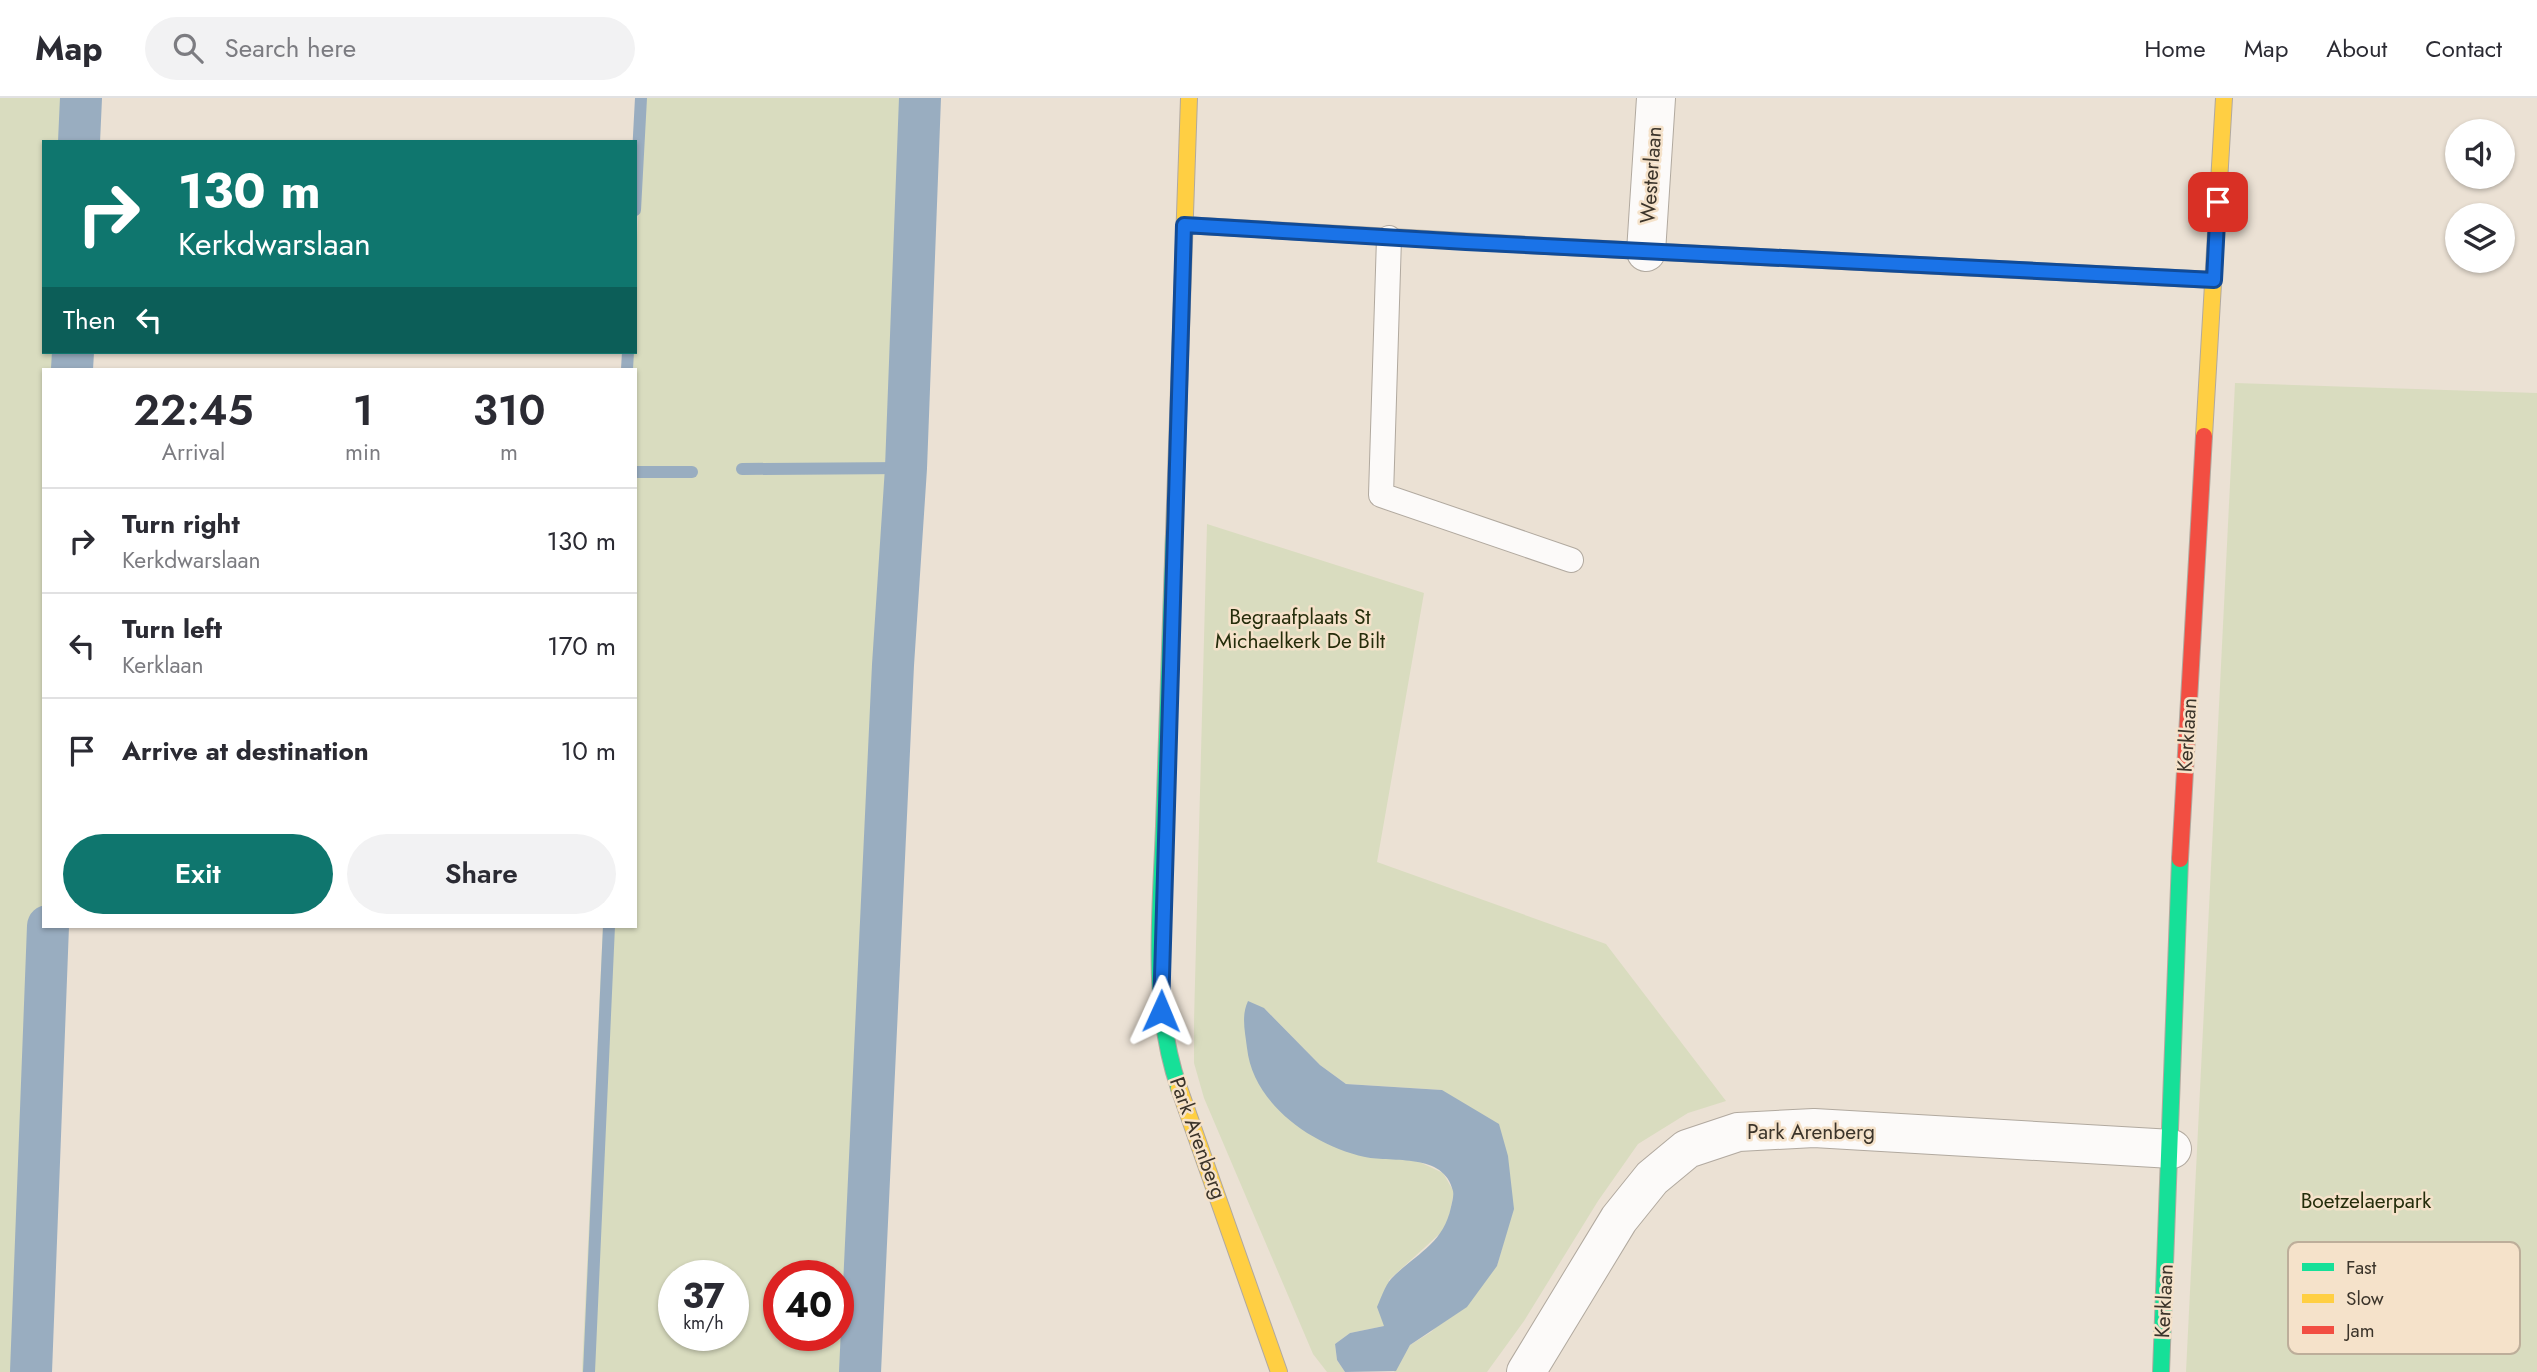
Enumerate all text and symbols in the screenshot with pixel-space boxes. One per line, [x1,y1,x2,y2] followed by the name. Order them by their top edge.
[145,17,635,80] search box
[35,25,103,72] text: Map
[169,29,207,67] icon: search
[225,29,356,67] text: Search here
[2144,31,2206,66] text: Home
[2244,31,2288,66] text: Map
[2326,31,2387,66] text: About
[2425,31,2502,66] text: Contact
[2445,119,2515,273] map controls
[2445,119,2515,189] button: sound
[1633,125,1669,225] street label: Westerlaan
[178,156,321,226] text: 130 m
[63,168,154,259] icon: right
[2188,172,2248,232] pin
[2199,183,2237,221] icon: arrive
[2445,203,2515,273] button: layers
[178,221,371,267] text: Kerkdwarslaan
[63,301,116,339] text: Then
[130,301,168,339] icon: left
[134,380,254,441] text: 22:45
[353,380,373,441] text: 1
[473,380,545,441] text: 310
[162,435,225,469] text: Arrival
[345,435,381,469] text: min
[500,435,518,469] text: m
[122,505,240,543] text: Turn right
[63,522,101,560] icon: right
[546,522,616,560] text: 130 m
[122,543,261,577] text: Kerkdwarslaan
[1215,602,1385,656] park label: Begraafplaats St Michaelkerk De Bilt
[122,610,222,648] text: Turn left
[63,627,101,665] icon: left
[547,627,616,665] text: 170 m
[122,648,204,682] text: Kerklaan
[2169,697,2205,773] street label: Kerklaan
[63,732,101,770] icon: arrive
[122,732,369,770] text: Arrive at destination
[561,732,616,770] text: 10 m
[63,834,333,914] button: Exit
[347,834,616,914] button: Share
[1124,974,1198,1048] position arrow
[1162,1073,1234,1203] street label: Park Arenberg
[1747,1117,1875,1147] street label: Park Arenberg
[2301,1186,2432,1216] park label: Boetzelaerpark
[2288,1242,2520,1354] legend
[2346,1254,2377,1281] text: Fast
[763,1260,854,1351] speed limit sign: 40
[2147,1263,2181,1339] street label: Kerklaan
[682,1271,725,1321] text: 37
[2346,1285,2384,1312] text: Slow
[683,1310,724,1336] text: km/h
[2343,1317,2375,1344] text: Jam

